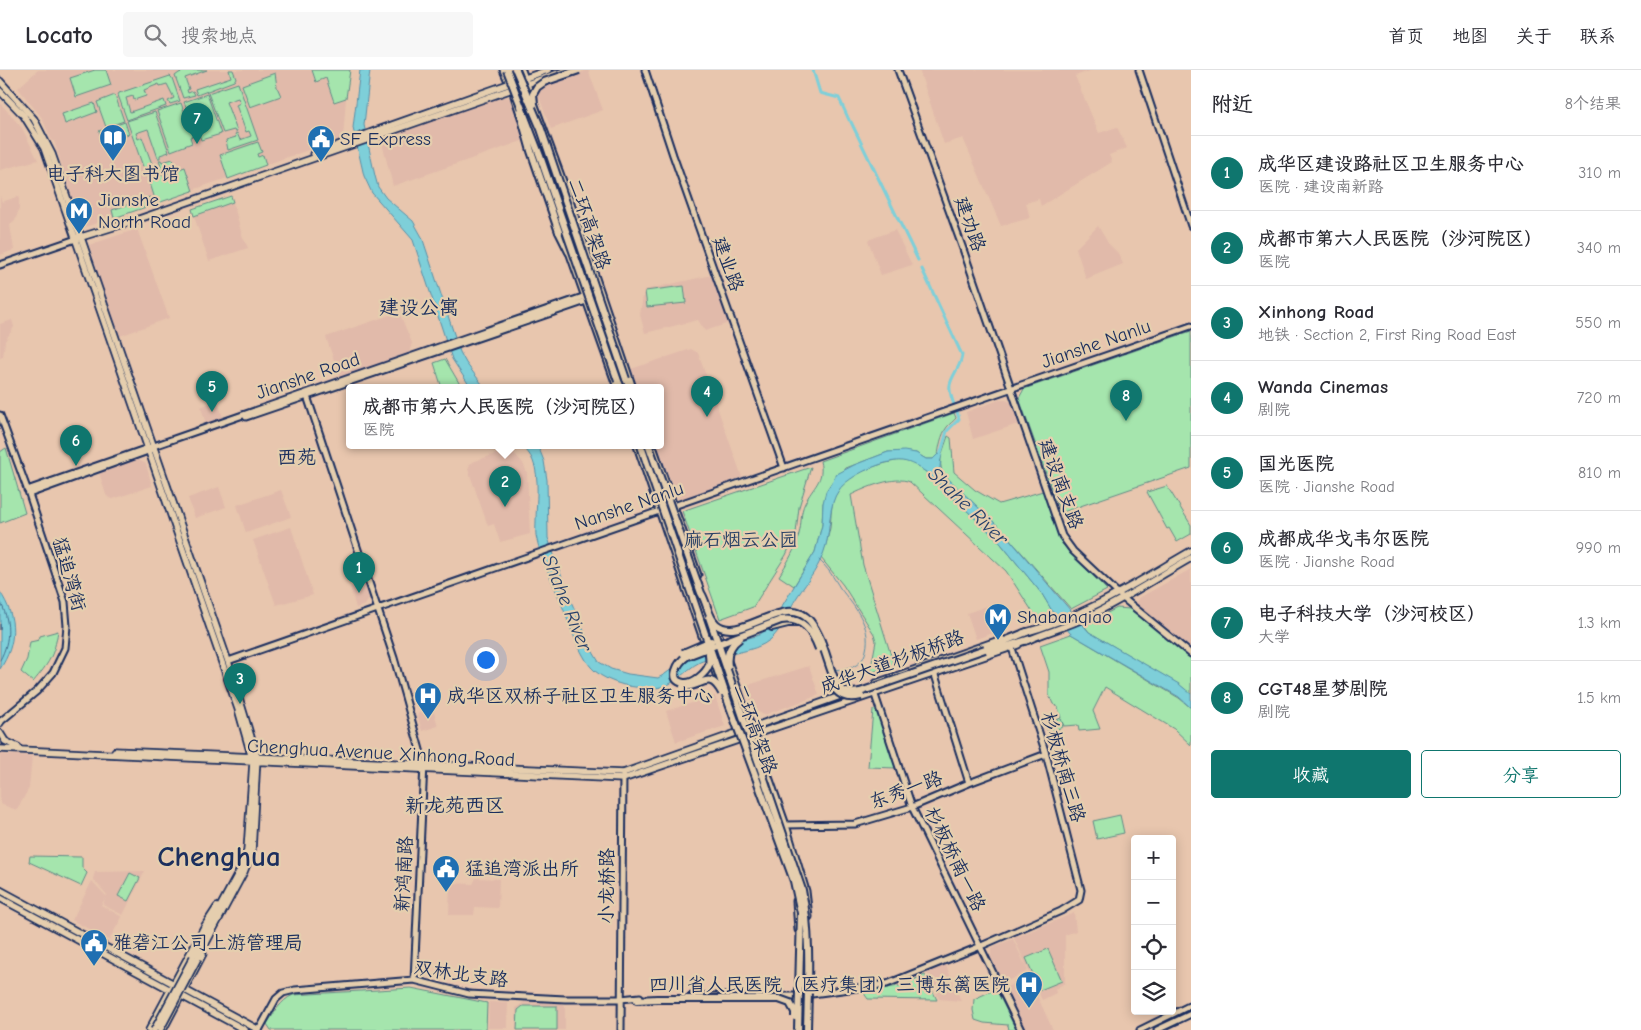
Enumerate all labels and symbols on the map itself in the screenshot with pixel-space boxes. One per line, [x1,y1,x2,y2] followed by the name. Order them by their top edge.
[181,103,213,144] pin: 7
[98,123,128,162] library icon: 电子科大图书馆
[306,124,336,163] public building icon: SF Express
[340,128,431,150] place label: SF Express
[46,163,180,185] place label: 电子科大图书馆
[563,175,615,273] street label: 二环高架路
[98,189,191,233] place label: Jianshe North Road
[950,193,990,255] street label: 建功路
[64,196,94,235] metro station icon: Jianshe North Road
[708,233,748,295] street label: 建业路
[379,296,459,319] district label: 建设公寓
[1039,315,1153,373] street label: Jianshe Nanlu
[253,348,363,404] street label: Jianshe Road
[196,371,228,412] pin: 5
[691,376,723,417] pin: 4
[1110,380,1142,421] pin: 8
[60,425,92,466] pin: 6
[1034,436,1088,532] street label: 建设南支路
[277,446,317,469] district label: 西苑
[923,462,1014,551] water label: Shahe River
[489,466,521,507] pin: 2
[572,477,686,535] street label: Nanshe Nanlu
[684,529,798,551] park label: 麻石烟云公园
[48,534,90,614] street label: 猛追湾街
[537,551,597,656] water label: Shahe River
[343,552,375,593] pin: 1
[983,602,1013,641] metro station icon: Shabanqiao
[1017,606,1112,628] place label: Shabanqiao
[817,626,967,698] street label: 成华大道杉板桥路
[473,647,499,673] your location
[224,663,256,704] pin: 3
[413,681,443,720] hospital icon: 成华区双桥子社区卫生服务中心
[728,681,782,777] street label: 二环高架路
[447,685,713,707] place label: 成华区双桥子社区卫生服务中心
[1037,709,1089,825] street label: 杉板桥南三路
[246,735,516,771] street label: Chenghua Avenue Xinhong Road
[867,767,945,813] street label: 东秀一路
[405,794,505,817] district label: 新龙苑西区
[920,803,990,915] street label: 杉板桥南一路
[391,835,417,913] street label: 新鸿南路
[157,840,281,873] district label: Chenghua
[596,848,618,924] street label: 小龙桥路
[431,854,461,893] public building icon: 猛追湾派出所
[465,858,579,880] place label: 猛追湾派出所
[79,928,109,967] public building icon: 雅砻江公司上游管理局
[113,932,303,954] place label: 雅砻江公司上游管理局
[412,956,510,992] street label: 双林北支路
[1014,970,1044,1009] hospital icon: 四川省人民医院（医疗集团）三博东篱医院
[649,974,1010,996] place label: 四川省人民医院（医疗集团）三博东篱医院

